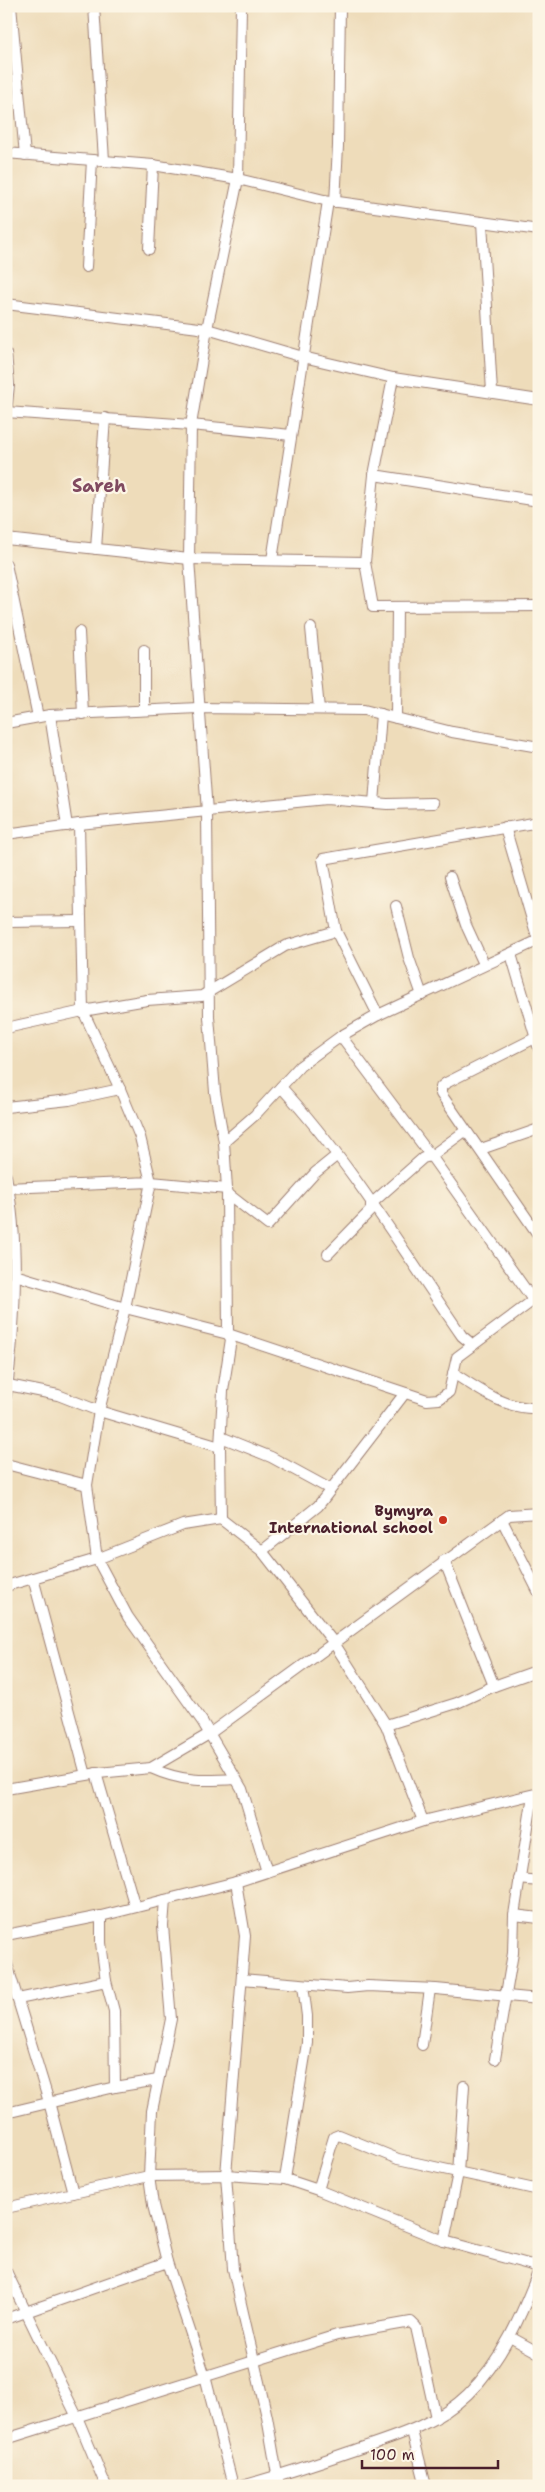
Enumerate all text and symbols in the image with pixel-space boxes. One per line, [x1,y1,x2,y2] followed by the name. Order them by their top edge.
[72,474,126,498] district label: Sareh
[269,1501,434,1538] place label: Bymyra International school
[437,1514,449,1526] marker: Bymyra International school
[362,2437,499,2469] scale bar
[370,2445,415,2465] text: 100 m

